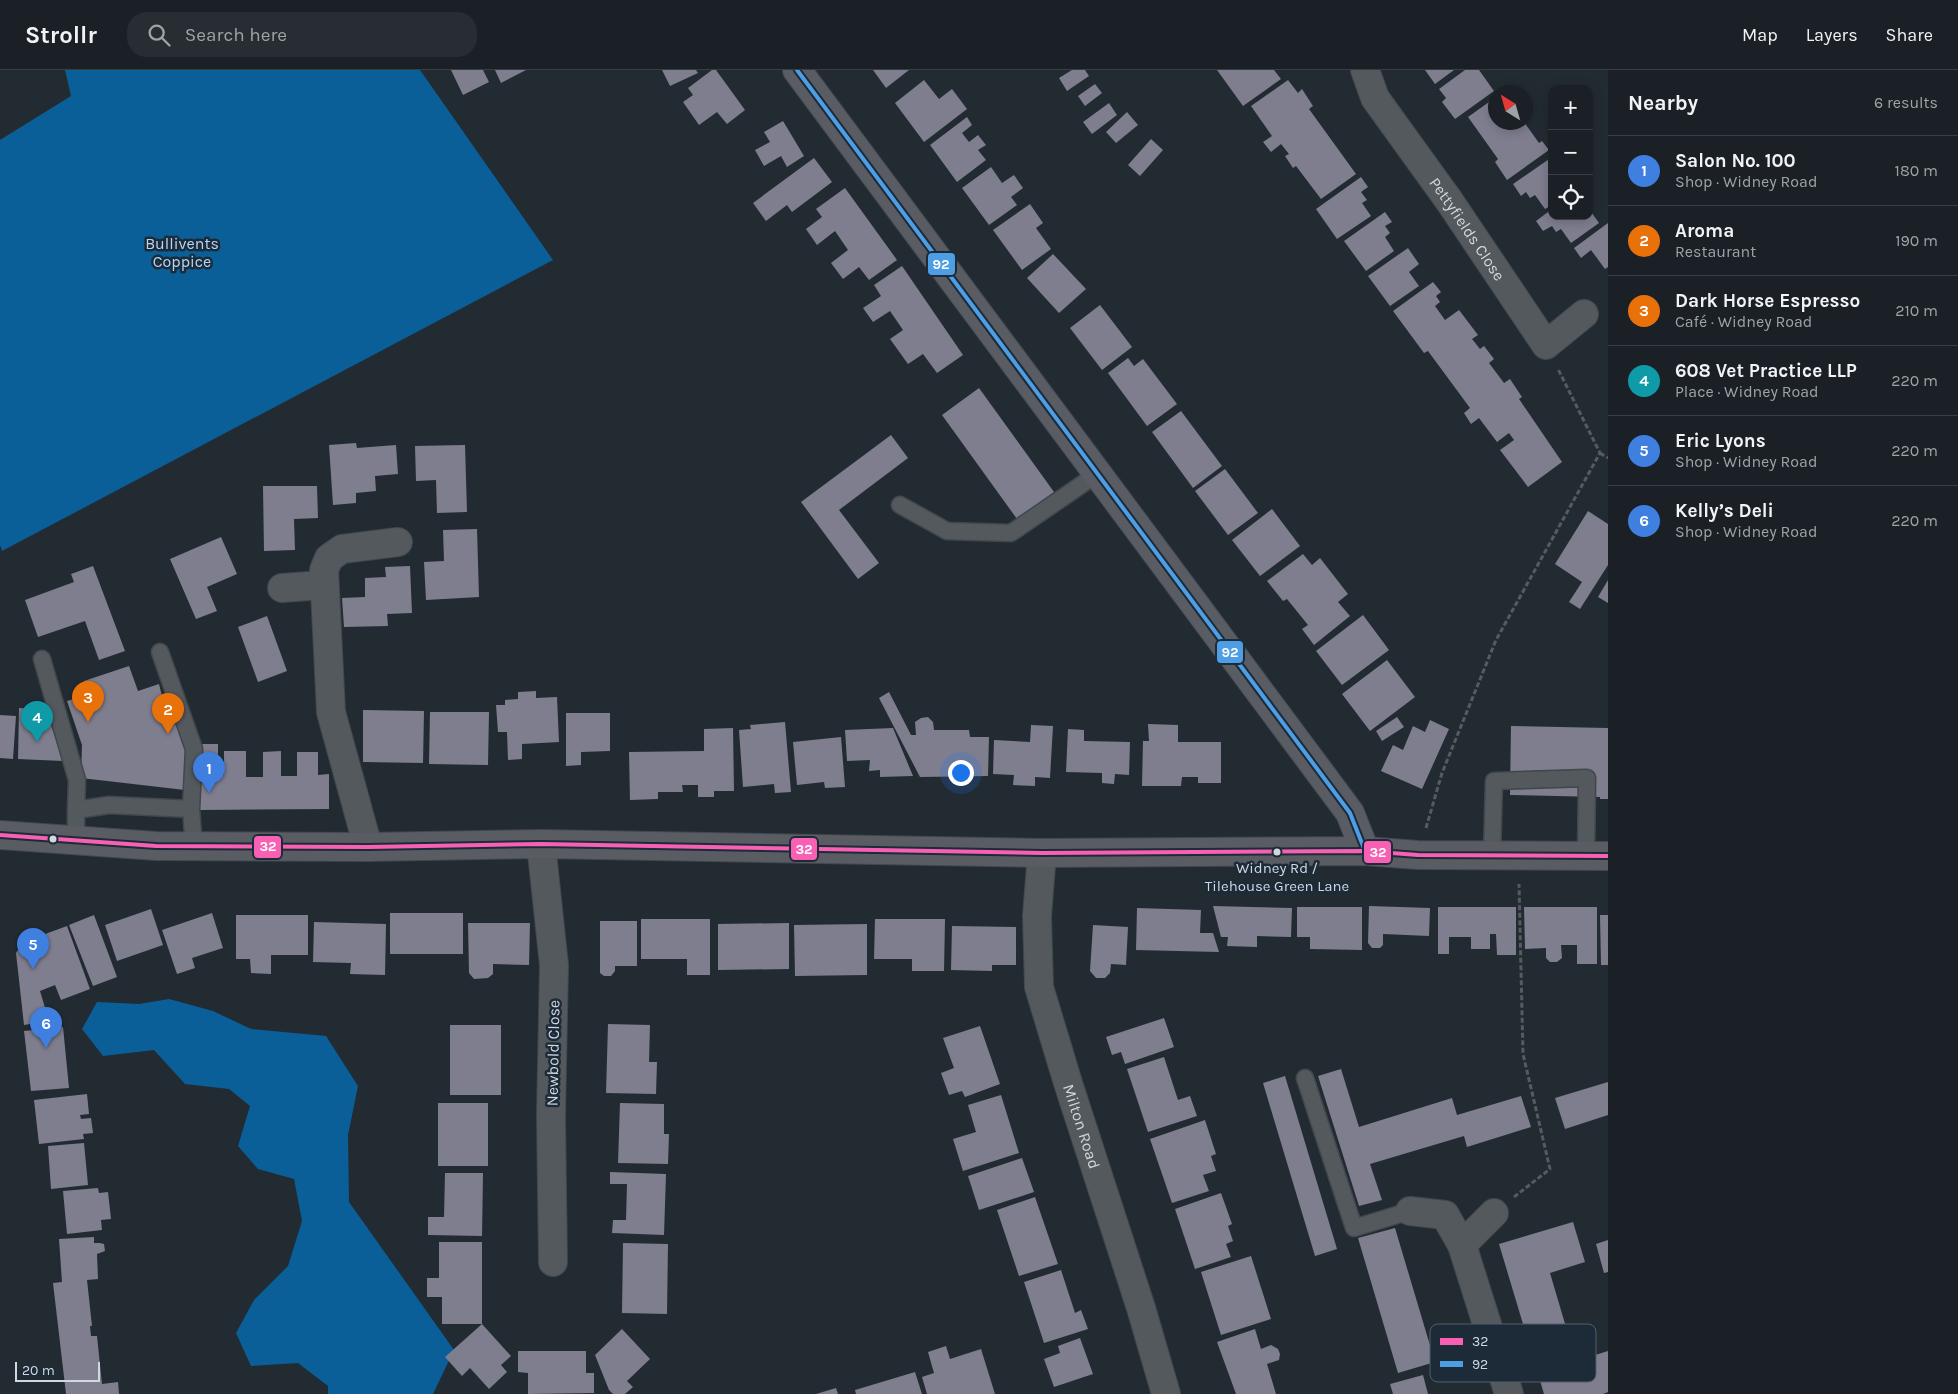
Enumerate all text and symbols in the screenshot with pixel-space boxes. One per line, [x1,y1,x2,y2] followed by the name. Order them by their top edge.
[127,12,477,57] search box
[25,21,97,49] text: Strollr
[145,21,173,49] icon: search
[185,24,287,46] text: Search here
[1742,24,1778,46] text: Map
[1806,24,1858,46] text: Layers
[1886,24,1933,46] text: Share
[1488,85,1533,130] north arrow
[1548,85,1593,220] map controls
[1548,85,1593,130] button: +
[1628,91,1698,115] text: Nearby
[1874,93,1938,112] text: 6 results
[1548,130,1593,175] button: −
[1675,150,1796,172] text: Salon No. 100
[1641,161,1647,180] text: 1
[1895,161,1938,180] text: 180 m
[1675,172,1817,191] text: Shop · Widney Road
[1426,173,1509,284] street label: Pettyfields Close
[1548,175,1593,220] button: locate
[1675,220,1734,242] text: Aroma
[1639,231,1649,250] text: 2
[1895,231,1938,250] text: 190 m
[145,234,219,271] park label: Bullivents Coppice
[1675,242,1756,261] text: Restaurant
[927,252,956,276] line badge: 92
[932,256,950,273] text: 92
[1675,290,1860,312] text: Dark Horse Espresso
[1639,301,1649,320] text: 3
[1895,301,1938,320] text: 210 m
[1675,312,1812,331] text: Café · Widney Road
[1675,360,1857,382] text: 608 Vet Practice LLP
[1639,371,1649,390] text: 4
[1891,371,1938,390] text: 220 m
[1675,382,1819,401] text: Place · Widney Road
[1675,430,1766,452] text: Eric Lyons
[1639,441,1649,460] text: 5
[1891,441,1938,460] text: 220 m
[1675,452,1817,471] text: Shop · Widney Road
[1675,500,1774,522] text: Kelly’s Deli
[1639,511,1649,530] text: 6
[1891,511,1938,530] text: 220 m
[1675,522,1817,541] text: Shop · Widney Road
[1216,640,1244,664] line badge: 92
[1221,644,1239,661] text: 92
[72,681,104,722] pin: 3
[152,693,184,734] pin: 2
[21,701,53,742] pin: 4
[193,752,225,793] pin: 1
[948,760,974,786] your location
[48,834,58,844] unlabelled marker
[253,835,282,859] line badge: 32
[790,837,818,861] line badge: 32
[259,838,277,855] text: 32
[1363,840,1392,864] line badge: 32
[795,841,813,858] text: 32
[1369,844,1387,861] text: 32
[1272,847,1282,857] marker: Widney Rd / Tilehouse Green Lane
[1205,859,1349,895] place label: Widney Rd / Tilehouse Green Lane
[17,928,49,969] pin: 5
[543,1000,563,1106] street label: Newbold Close
[30,1007,62,1048] pin: 6
[1059,1082,1105,1171] street label: Milton Road
[1430,1324,1596,1382] legend
[1472,1333,1488,1350] text: 32
[1472,1356,1488,1373] text: 92
[15,1359,100,1382] scale bar
[22,1362,55,1379] text: 20 m

